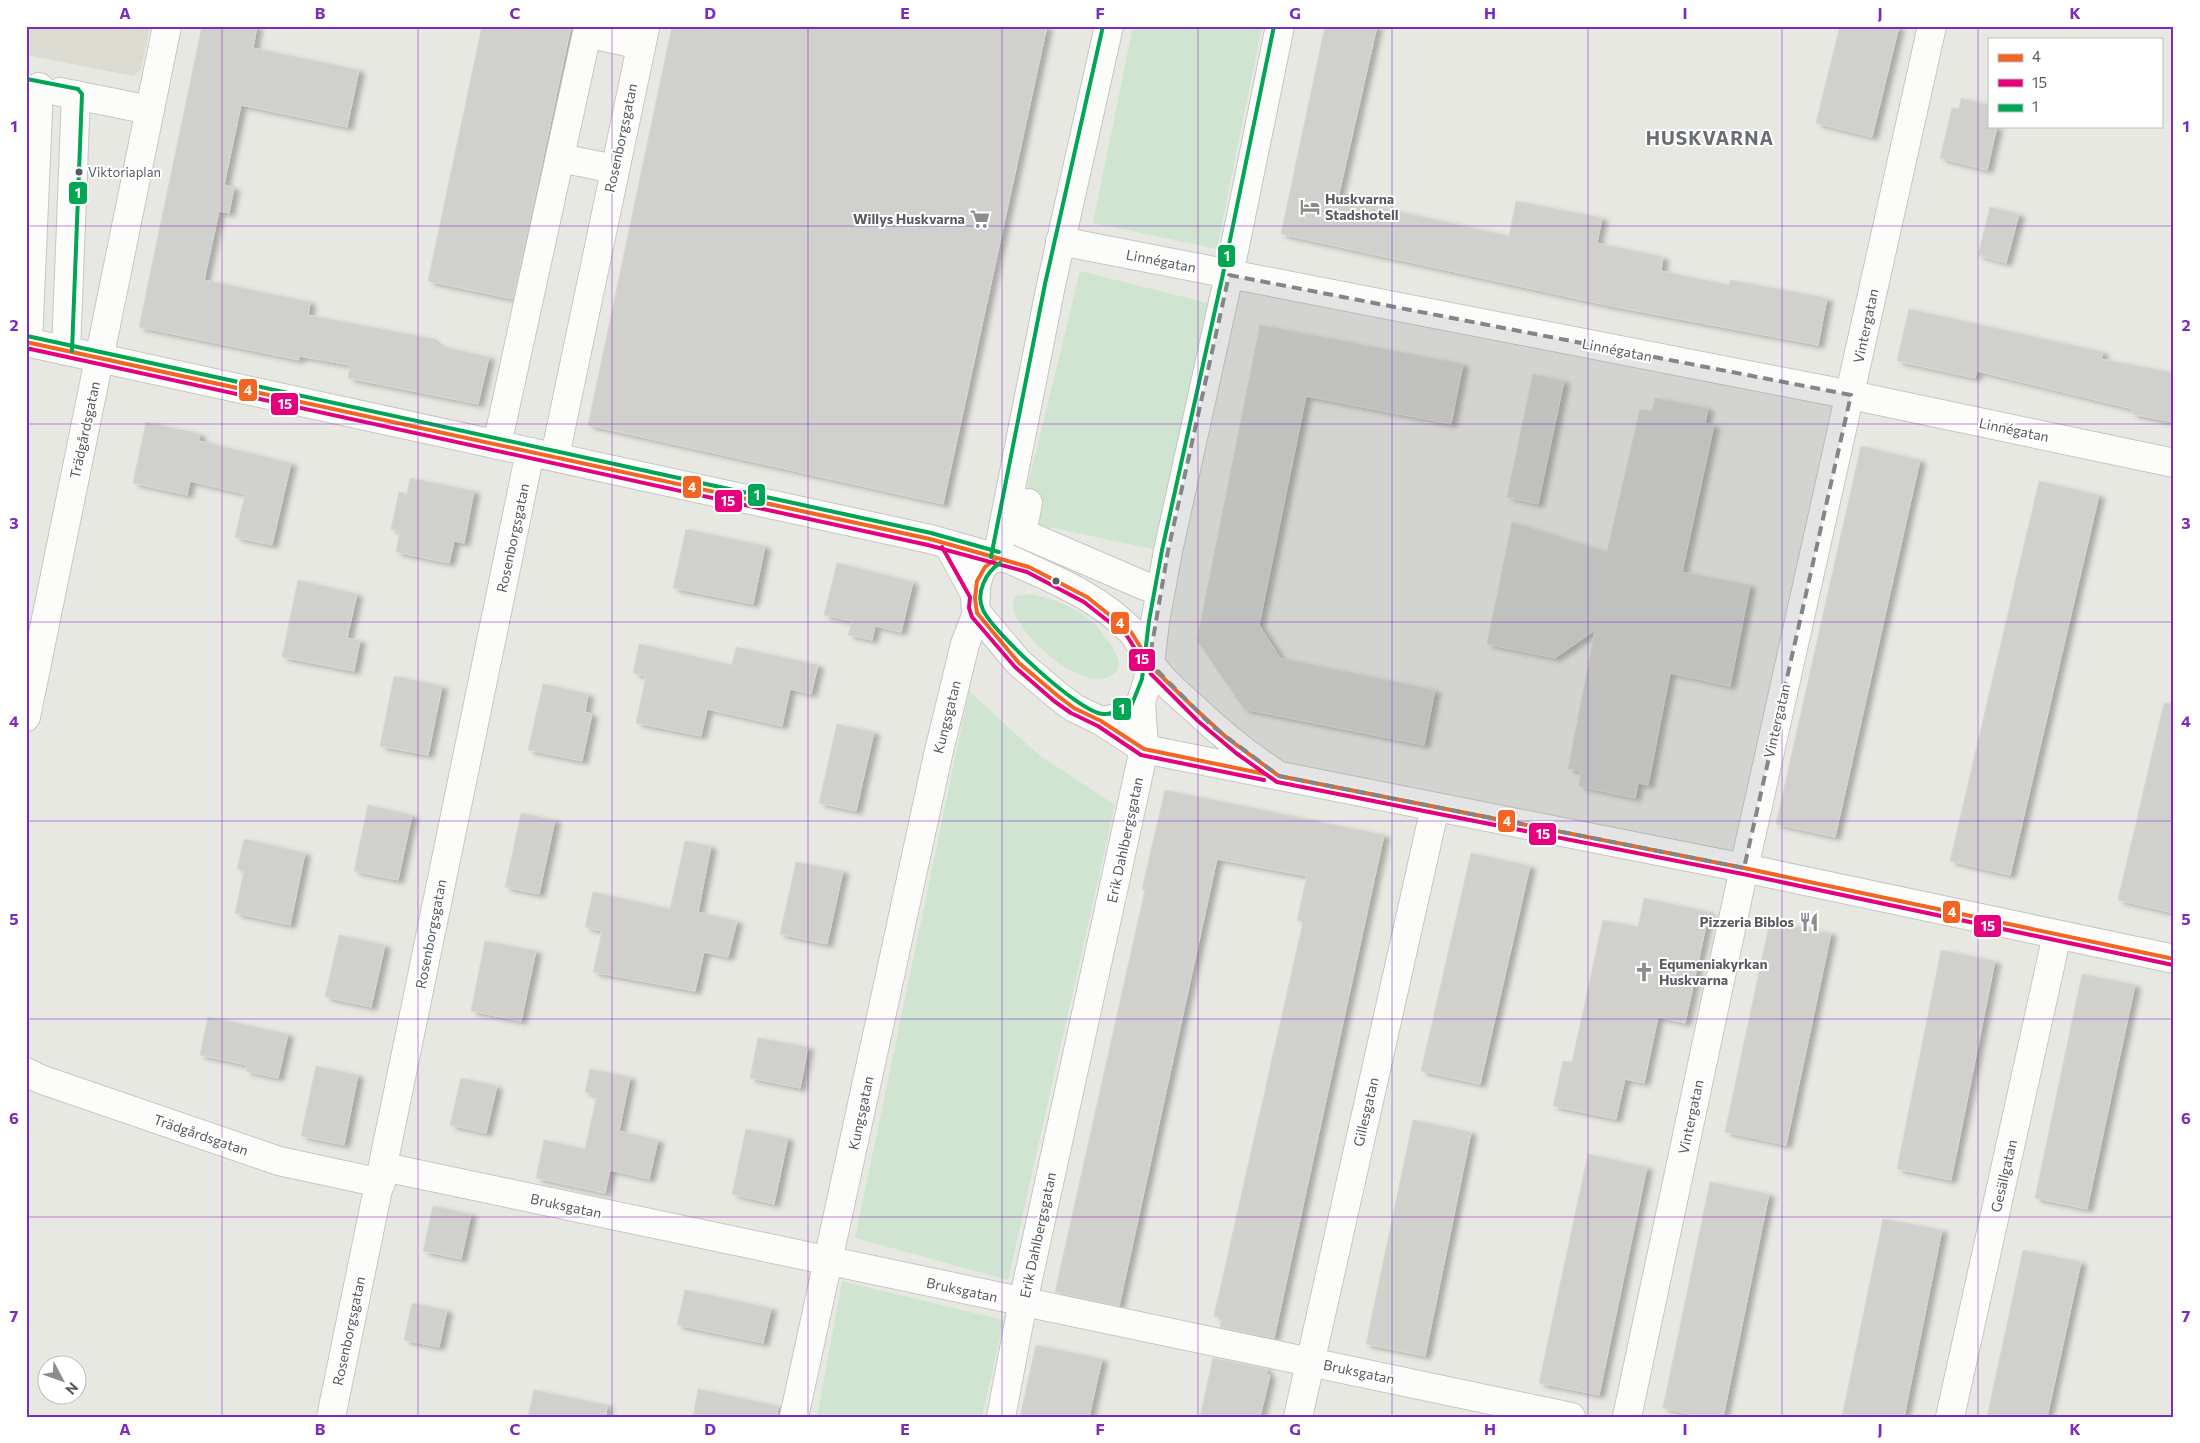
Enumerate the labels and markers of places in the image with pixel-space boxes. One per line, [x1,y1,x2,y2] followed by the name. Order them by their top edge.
[88,164,161,180] place label: Viktoriaplan
[74,167,84,177] marker: Viktoriaplan
[1325,190,1399,223] place label: Huskvarna Stadshotell
[1299,196,1321,218] hotel icon: Huskvarna Stadshotell
[969,208,991,230] supermarket icon: Willys Huskvarna
[853,210,965,227] place label: Willys Huskvarna
[1051,576,1061,586] unlabelled marker
[1798,911,1820,933] restaurant icon: Pizzeria Biblos
[1700,913,1794,930] place label: Pizzeria Biblos
[1659,955,1768,988] place label: Equmeniakyrkan Huskvarna
[1633,961,1655,983] church icon: Equmeniakyrkan Huskvarna

